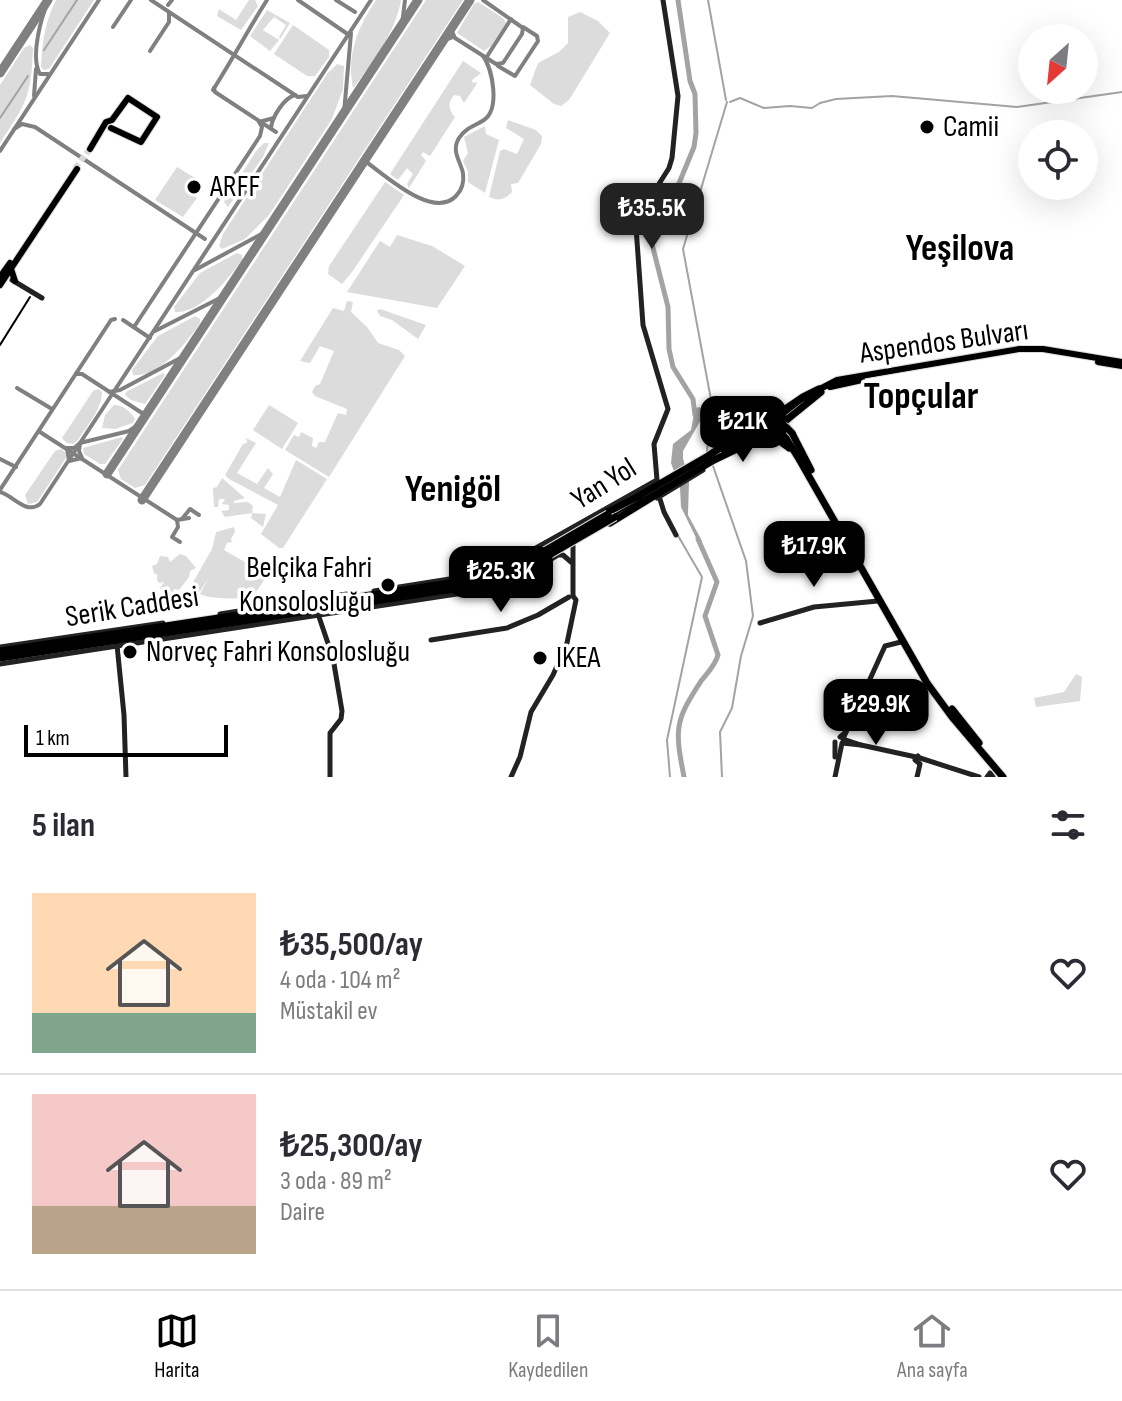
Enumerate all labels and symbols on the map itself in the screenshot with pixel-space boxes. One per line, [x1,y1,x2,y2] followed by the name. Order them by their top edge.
[1018,24,1098,104] north arrow
[943,109,999,145] place label: Camii
[918,118,936,136] marker: Camii
[209,169,260,205] place label: ARFF
[185,178,203,196] marker: ARFF
[587,183,717,251] pin: ₺35.5K
[906,226,1014,271] district label: Yeşilova
[856,312,1031,372] street label: Aspendos Bulvarı
[864,374,979,419] district label: Topçular
[696,396,790,464] pin: ₺21K
[565,450,643,518] street label: Yan Yol
[405,467,501,512] district label: Yenigöl
[749,521,879,589] pin: ₺17.9K
[436,546,566,614] pin: ₺25.3K
[239,550,372,620] place label: Belçika Fahri Konsolosluğu
[379,576,397,594] marker: Belçika Fahri Konsolosluğu
[63,579,201,635] street label: Serik Caddesi
[146,634,410,670] place label: Norveç Fahri Konsolosluğu
[556,640,601,676] place label: IKEA
[121,643,139,661] marker: Norveç Fahri Konsolosluğu
[531,649,549,667] marker: IKEA
[811,679,941,747] pin: ₺29.9K
[24,721,228,757] scale bar

